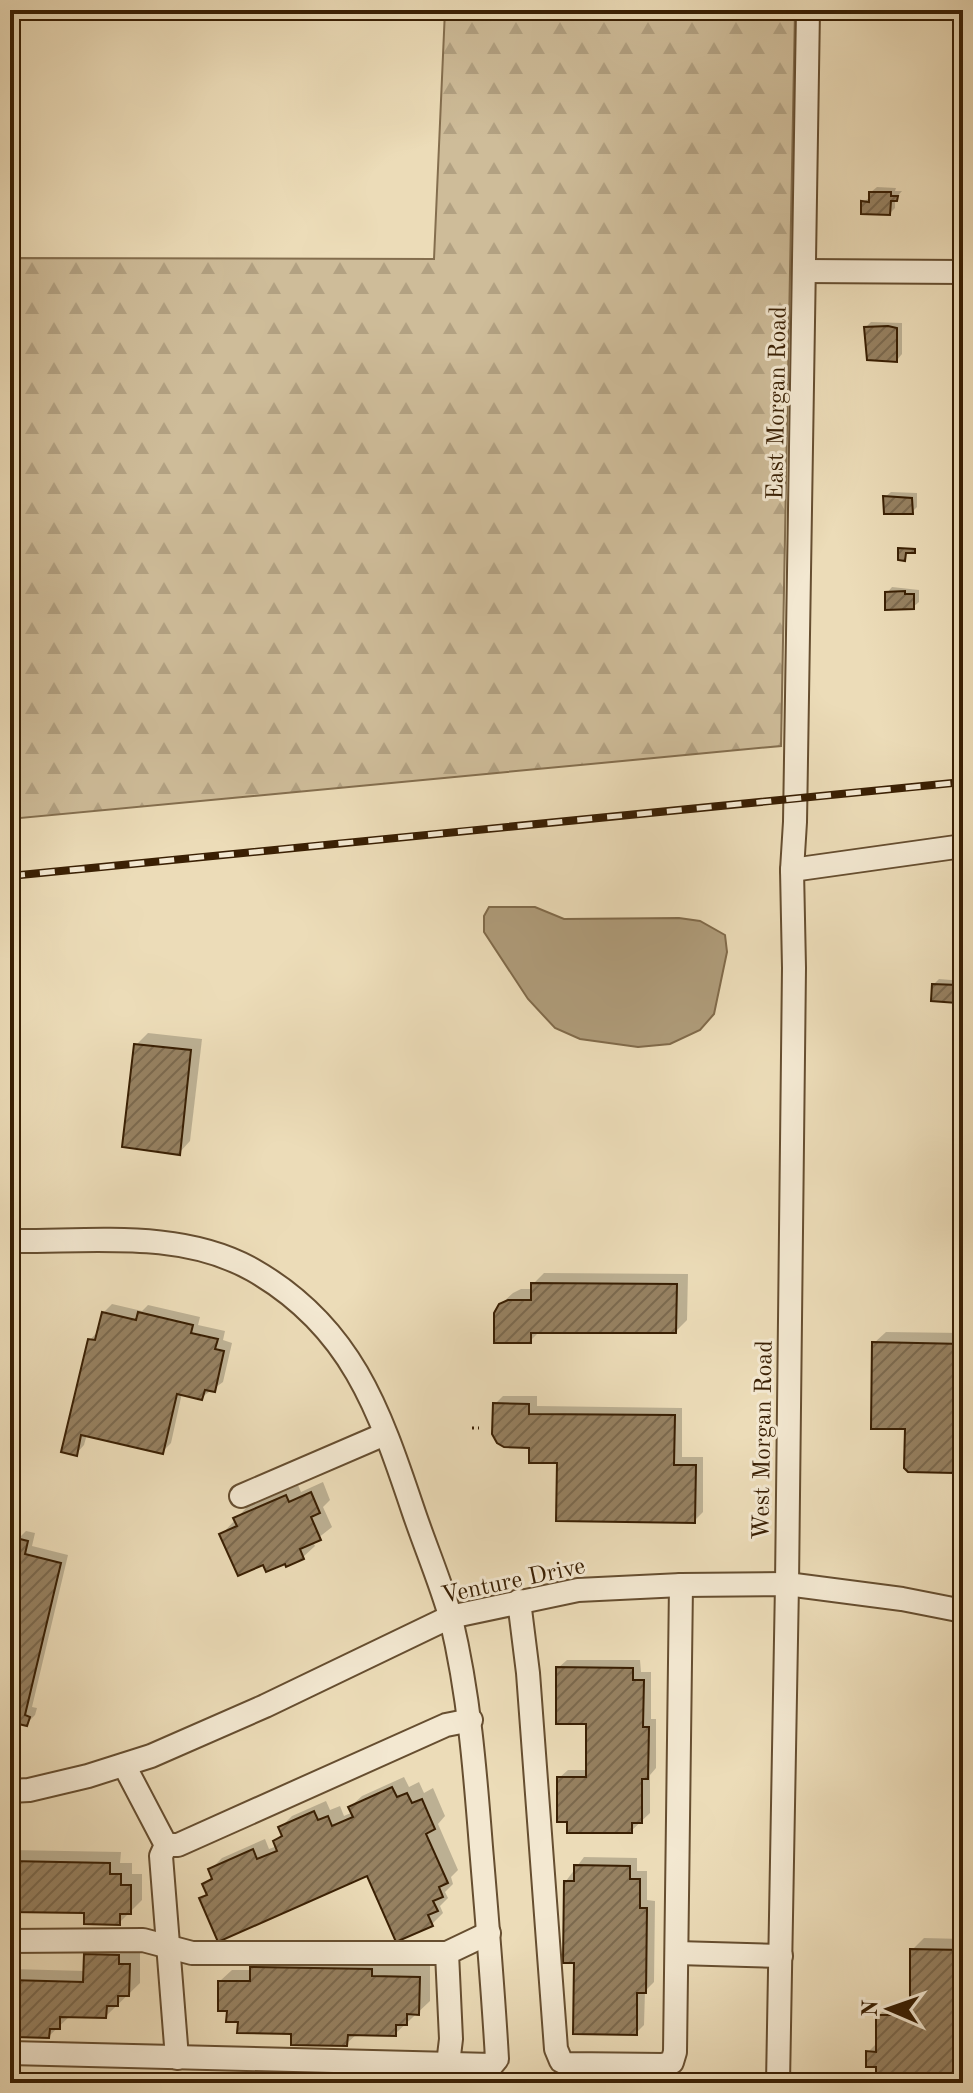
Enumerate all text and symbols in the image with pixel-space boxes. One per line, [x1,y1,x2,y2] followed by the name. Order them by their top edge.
[764,306,792,500] street label: East Morgan Road
[750,1340,778,1540] street label: West Morgan Road
[439,1555,588,1609] street label: Venture Drive
[849,1969,929,2049] north arrow
[860,1999,882,2017] text: N

